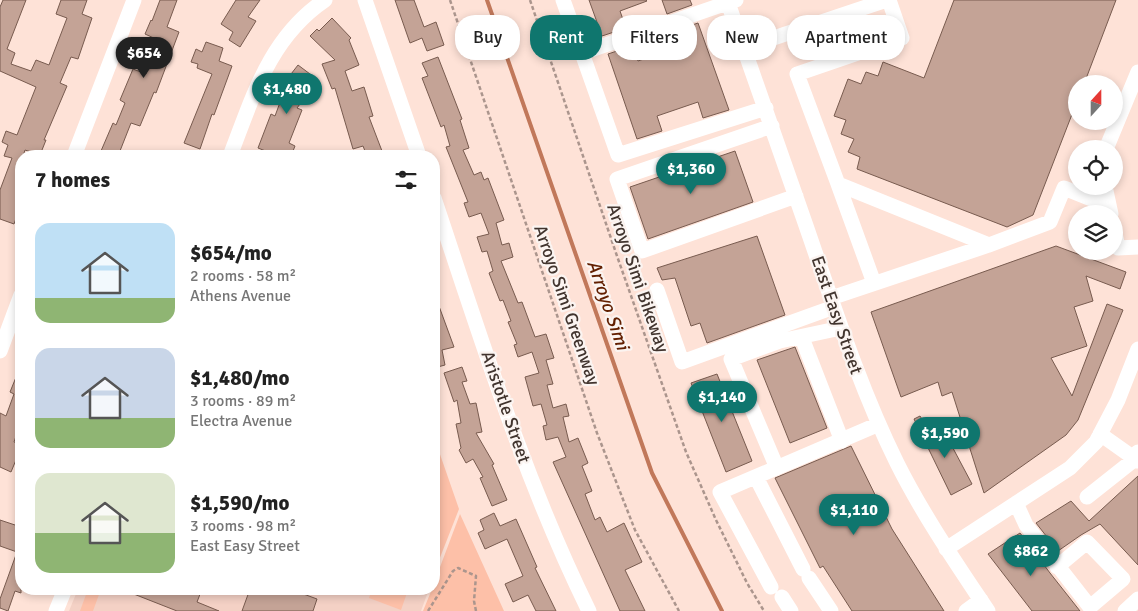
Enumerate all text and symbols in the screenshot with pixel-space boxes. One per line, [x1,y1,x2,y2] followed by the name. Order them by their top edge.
[455,15,520,60] chip: Buy
[530,15,602,60] chip: Rent
[612,15,697,60] chip: Filters
[707,15,777,60] chip: New
[787,15,905,60] chip: Apartment
[114,36,174,79] pin: $654
[127,43,161,63] text: $654
[246,72,328,115] pin: $1,480
[1068,75,1122,130] north arrow
[1068,75,1123,260] map controls
[263,79,311,99] text: $1,480
[1068,140,1123,195] button: locate
[650,152,732,195] pin: $1,360
[667,159,715,179] text: $1,360
[392,166,420,194] icon: filters
[35,167,110,193] text: 7 homes
[602,201,674,355] street label: Arroyo Simi Bikeway
[1068,205,1123,260] button: layers
[529,222,605,389] street label: Arroyo Simi Greenway
[190,240,272,266] text: $654/mo
[75,243,135,303] icon: home
[806,253,868,377] street label: East Easy Street
[582,257,634,353] water label: Arroyo Simi
[190,266,296,286] text: 2 rooms · 58 m²
[190,286,291,306] text: Athens Avenue
[477,348,535,466] street label: Aristotle Street
[190,365,289,391] text: $1,480/mo
[75,368,135,428] icon: home
[681,380,763,423] pin: $1,140
[698,387,746,407] text: $1,140
[190,391,296,411] text: 3 rooms · 89 m²
[190,411,292,431] text: Electra Avenue
[904,416,986,459] pin: $1,590
[921,423,969,443] text: $1,590
[190,490,289,516] text: $1,590/mo
[75,493,135,553] icon: home
[813,494,895,536] pin: $1,110
[830,500,878,520] text: $1,110
[190,516,296,536] text: 3 rooms · 98 m²
[1001,534,1061,577] pin: $862
[190,536,300,556] text: East Easy Street
[1014,541,1048,561] text: $862

